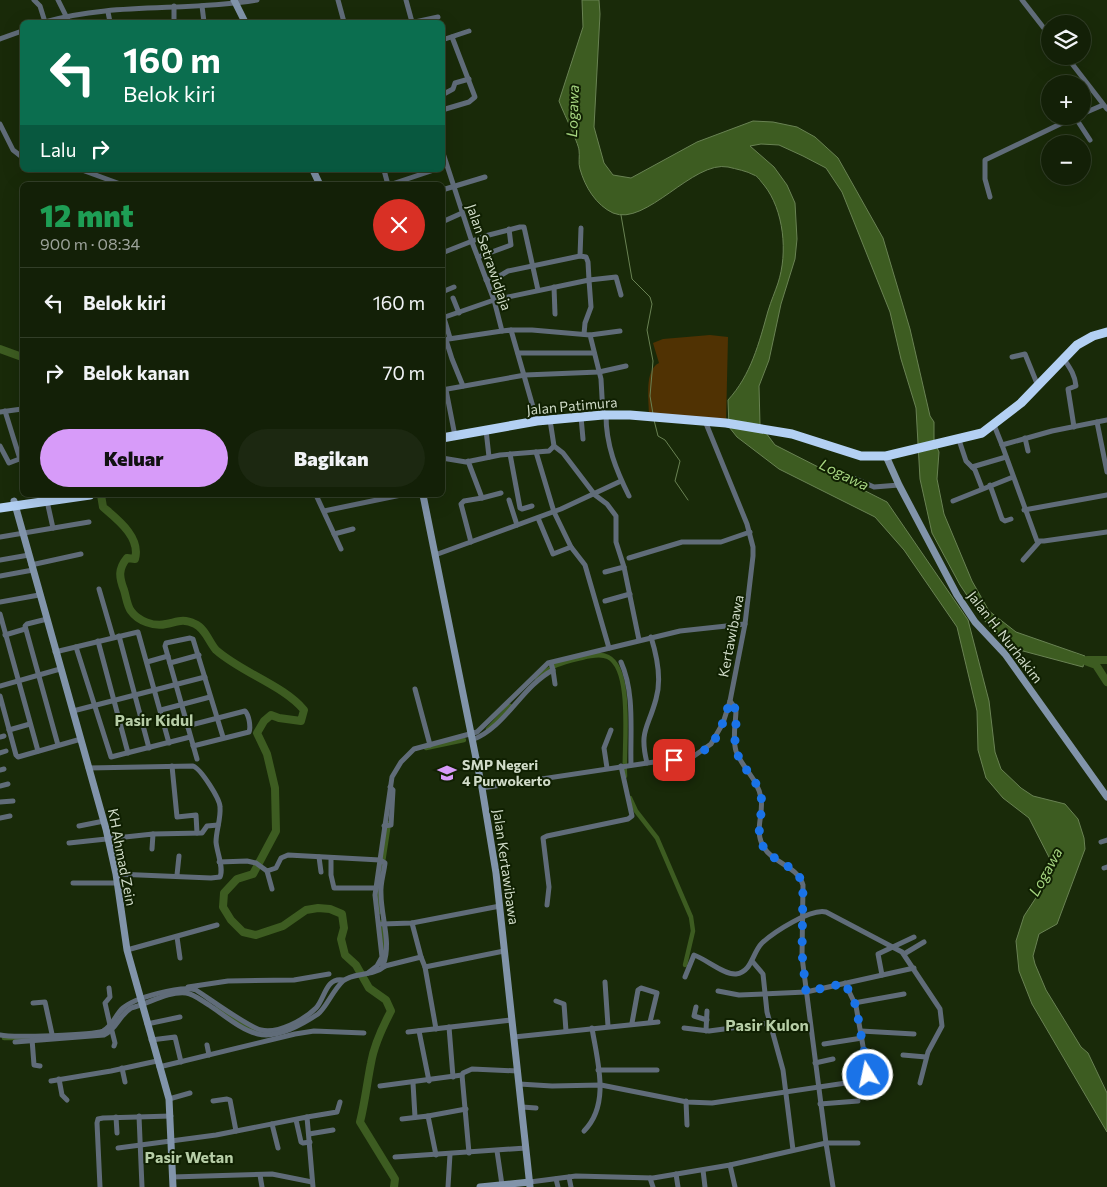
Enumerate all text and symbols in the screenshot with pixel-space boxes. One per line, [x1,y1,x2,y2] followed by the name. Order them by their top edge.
[1041,15,1091,185] map controls
[1041,15,1091,65] button: layers
[123,37,221,80] text: 160 m
[40,40,105,105] icon: left
[1041,75,1091,125] button: +
[123,80,216,107] text: Belok kiri
[562,84,582,138] water label: Logawa
[86,135,114,163] icon: right
[1041,135,1091,185] button: −
[40,138,76,161] text: Lalu
[40,196,134,233] text: 12 mnt
[373,199,425,251] button: close
[463,201,516,312] street label: Jalan Setrawidjaja
[40,234,140,253] text: 900 m · 08:34
[40,289,68,317] icon: left
[83,291,166,314] text: Belok kiri
[373,291,425,314] text: 160 m
[40,359,68,387] icon: right
[83,361,190,384] text: Belok kanan
[382,361,425,384] text: 70 m
[526,393,618,418] street label: Jalan Patimura
[40,429,228,487] button: Keluar
[238,429,425,487] button: Bagikan
[817,454,872,494] water label: Logawa
[964,587,1047,686] street label: Jalan H. Nurhakim
[714,593,747,678] street label: Kertawibawa
[115,710,193,729] district label: Pasir Kidul
[653,739,695,781] pin
[660,746,688,774] icon: arrive
[462,756,551,789] place label: SMP Negeri 4 Purwokerto
[436,762,458,784] school or university icon: SMP Negeri 4 Purwokerto
[105,807,140,907] street label: KH Ahmad Zein
[490,808,523,926] street label: Jalan Kertawibawa
[1024,844,1066,899] water label: Logawa
[725,1015,809,1034] district label: Pasir Kulon
[841,1048,893,1100] position arrow
[145,1147,233,1166] district label: Pasir Wetan

